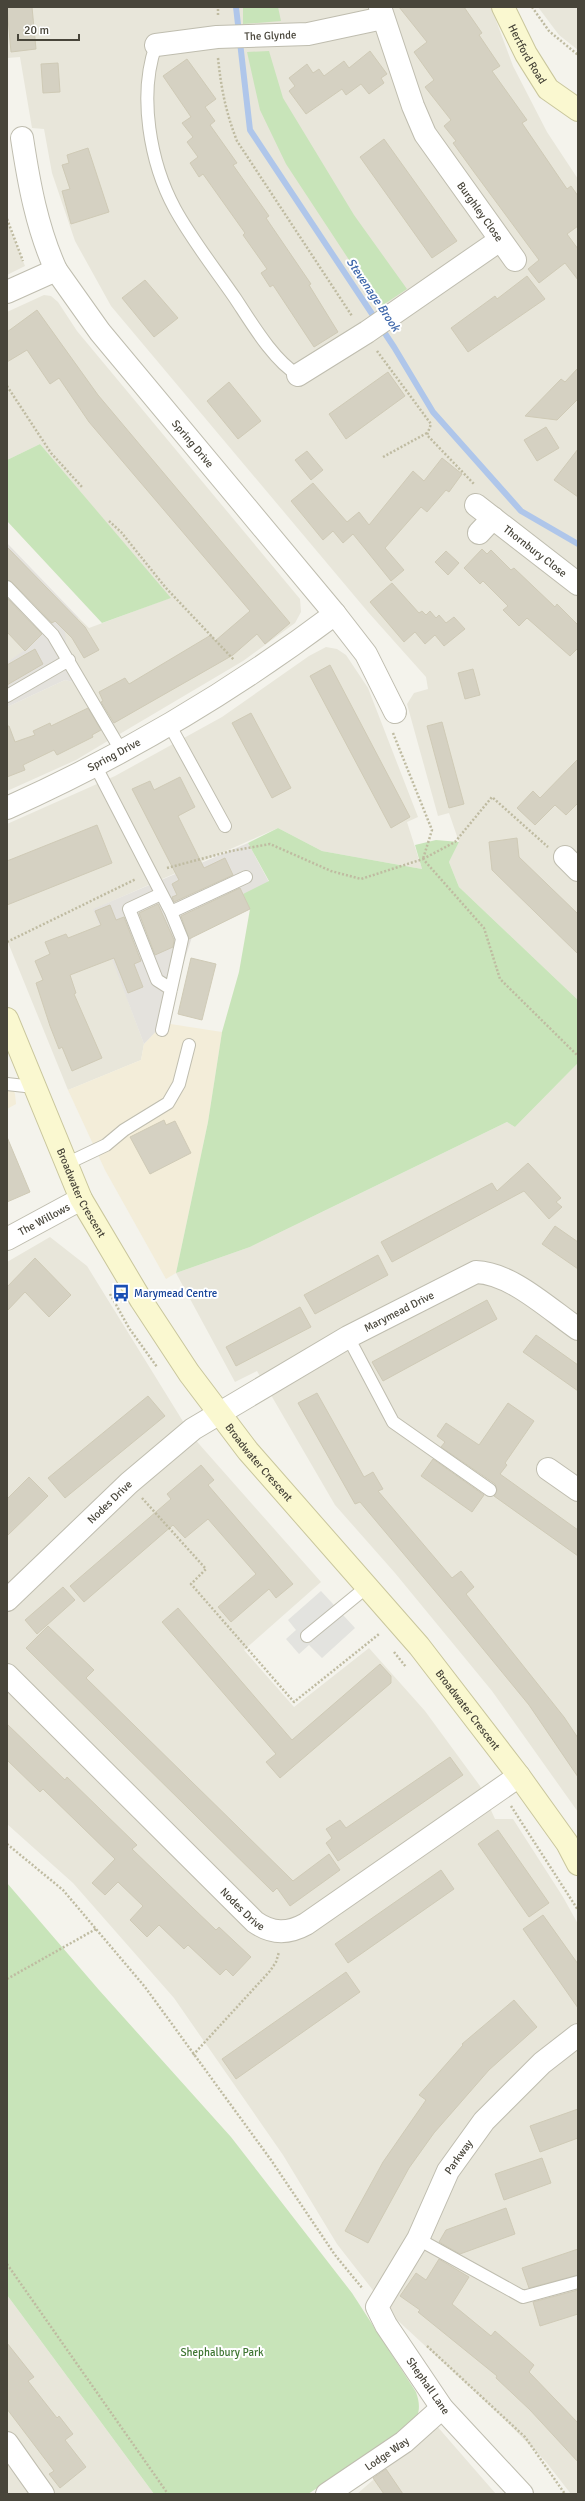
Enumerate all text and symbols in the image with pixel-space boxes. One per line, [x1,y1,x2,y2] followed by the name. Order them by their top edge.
[18,16,79,42] scale bar
[506,22,550,86] street label: Hertford Road
[24,23,49,38] text: 20 m
[244,28,297,43] street label: The Glynde
[455,179,506,244] street label: Burghley Close
[343,255,404,335] water label: Stevenage Brook
[169,417,217,470] street label: Spring Drive
[501,522,570,580] street label: Thornbury Close
[85,736,143,774] street label: Spring Drive
[54,1146,109,1240] street label: Broadwater Crescent
[16,1200,72,1238] street label: The Willows
[111,1283,131,1303] bus stop icon: Marymead Centre
[134,1287,217,1300] place label: Marymead Centre
[362,1288,436,1334] street label: Marymead Drive
[223,1421,296,1504] street label: Broadwater Crescent
[85,1477,134,1526] street label: Nodes Drive
[433,1667,503,1753] street label: Broadwater Crescent
[218,1885,267,1933] street label: Nodes Drive
[441,2136,476,2177] street label: Parkway
[180,2346,264,2359] park label: Shephalbury Park
[404,2355,452,2417] street label: Shephall Lane
[362,2434,412,2473] street label: Lodge Way

